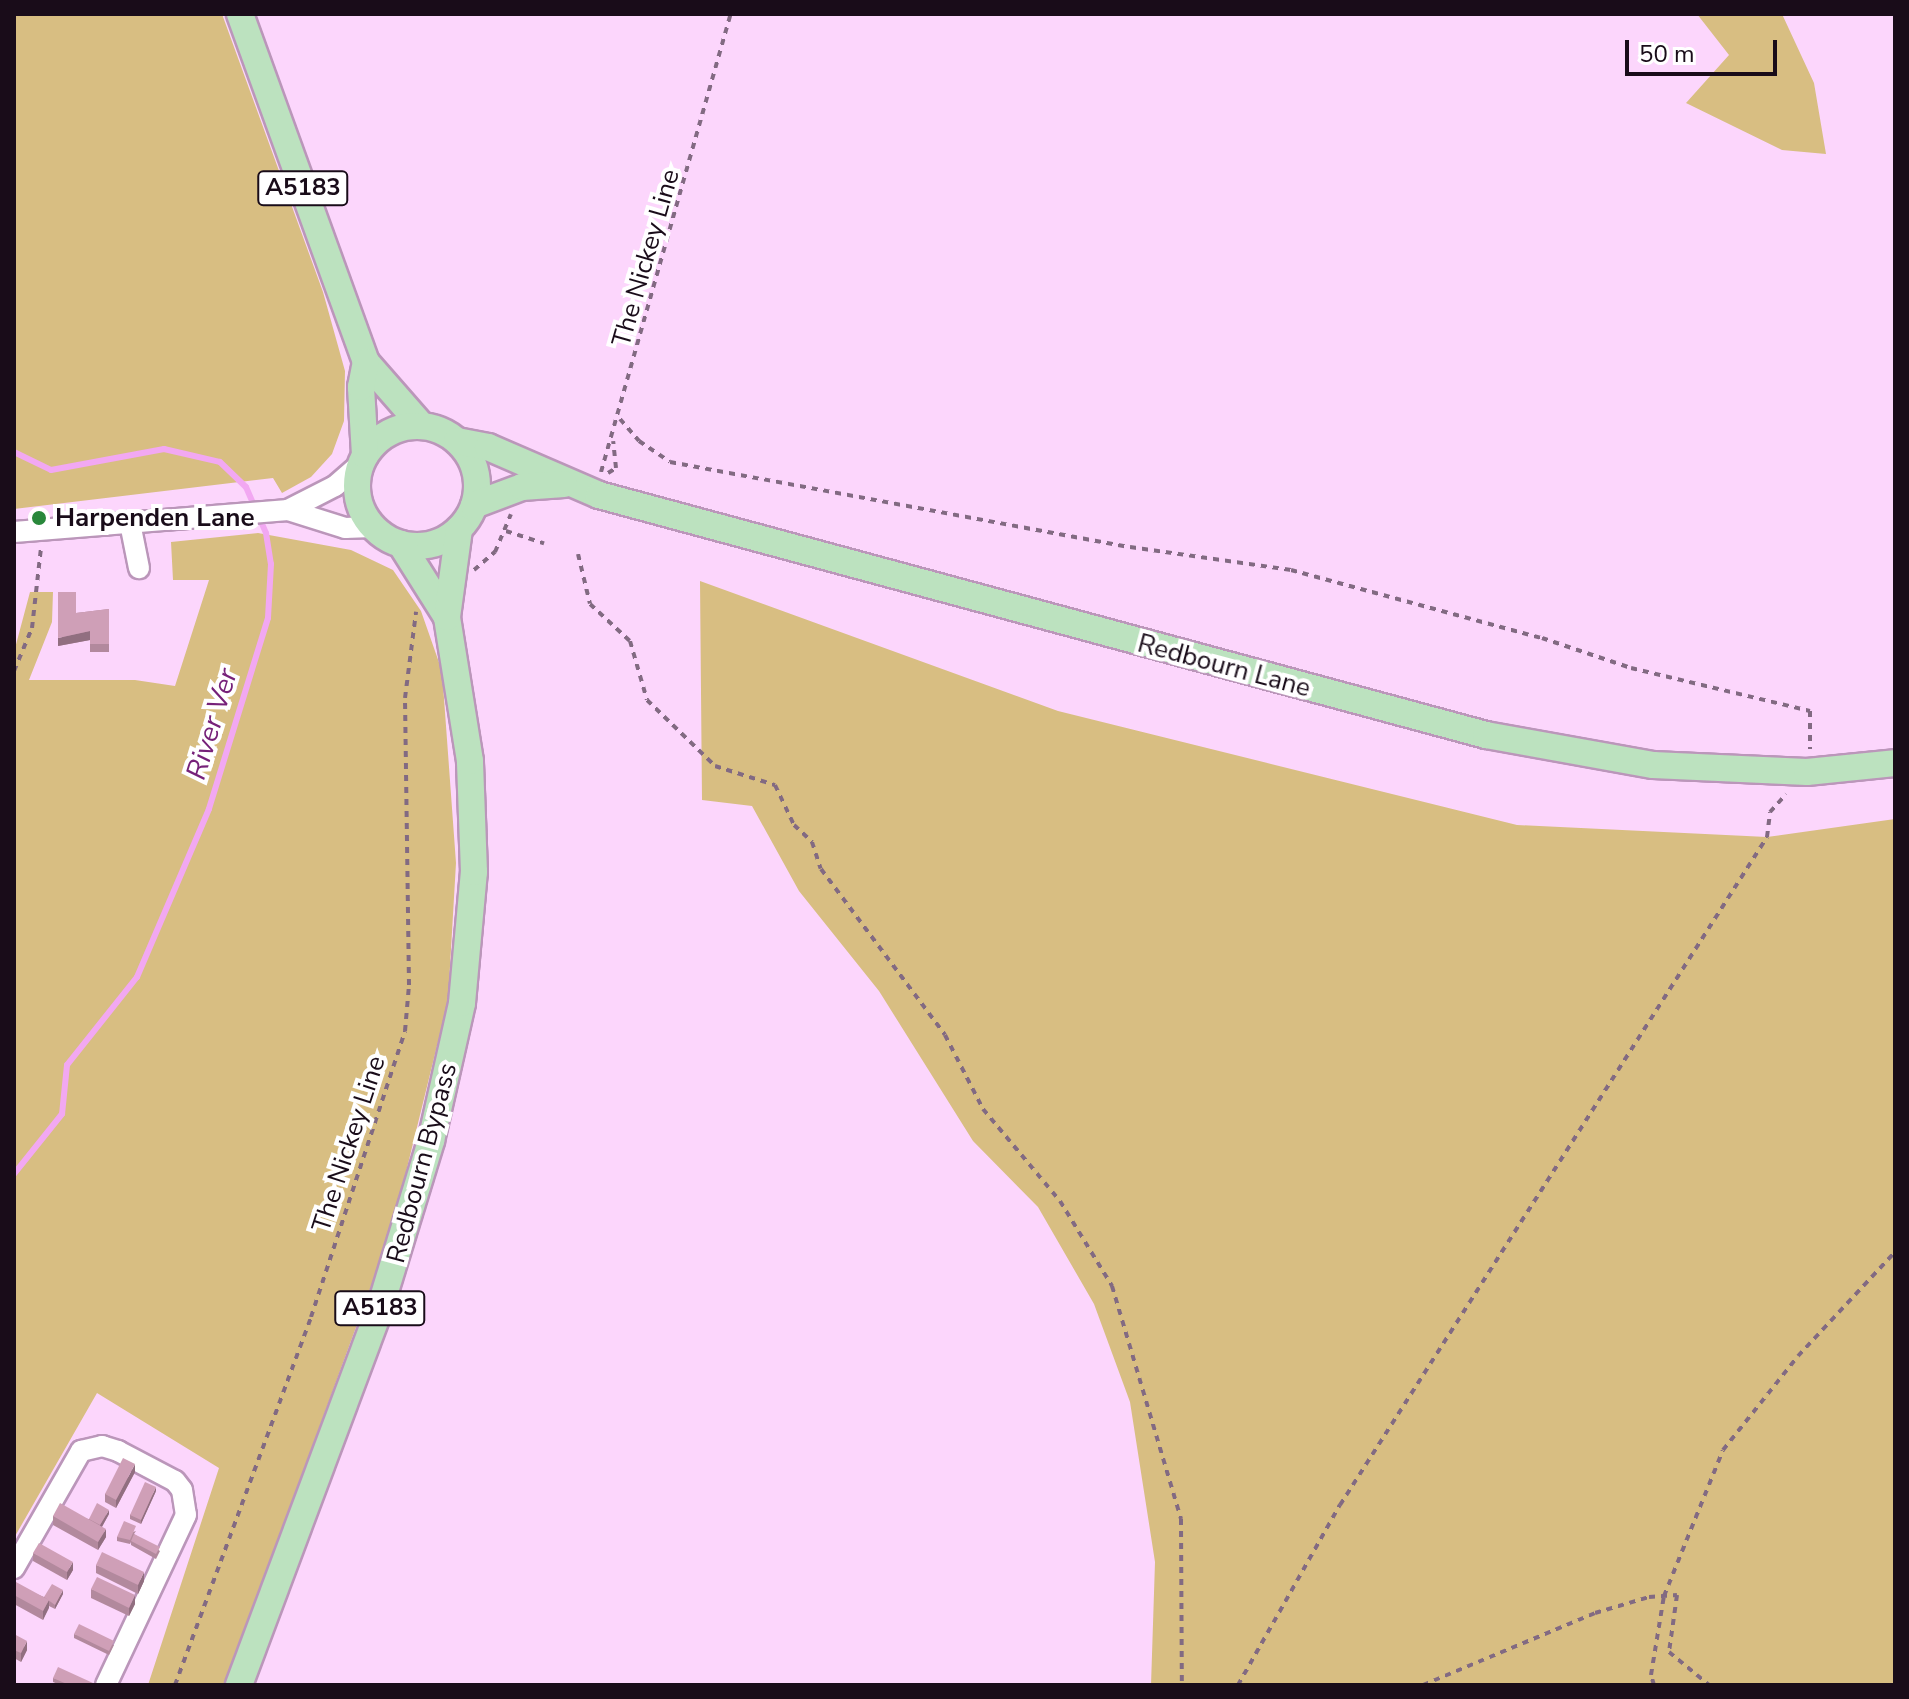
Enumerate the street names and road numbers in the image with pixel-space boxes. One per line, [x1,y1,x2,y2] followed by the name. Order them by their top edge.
[606,166,686,350] street label: The Nickey Line
[257,168,349,208] road number: A5183
[1134,628,1314,704] street label: Redbourn Lane
[306,1052,392,1236] street label: The Nickey Line
[380,1060,464,1266] street label: Redbourn Bypass
[334,1288,426,1328] road number: A5183

